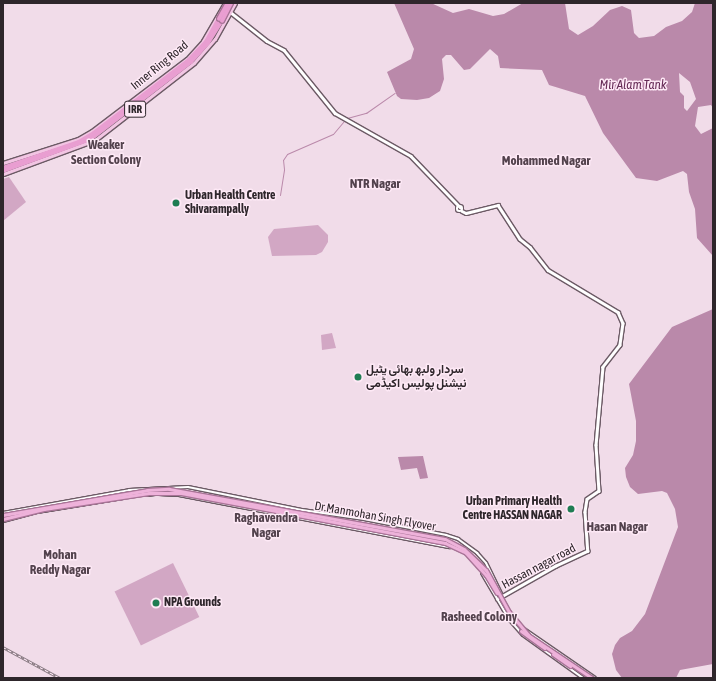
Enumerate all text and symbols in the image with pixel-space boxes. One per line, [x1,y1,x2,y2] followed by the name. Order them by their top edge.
[128,38,192,94] street label: Inner Ring Road
[599,77,667,93] water label: Mir Alam Tank
[124,100,146,118] road number: IRR
[71,138,141,169] district label: Weaker Section Colony
[502,153,590,169] district label: Mohammed Nagar
[350,176,400,192] district label: NTR Nagar
[185,189,276,217] place label: Urban Health Centre Shivarampally
[170,197,182,209] marker: Urban Health Centre Shivarampally
[366,363,466,391] place label: سردار ولبھ بھائی پٹیل نیشنل پولیس اکیڈمی
[353,372,363,382] marker: سردار ولبھ بھائی پٹیل نیشنل پولیس اکیڈمی
[463,495,562,523] place label: Urban Primary Health Centre HASSAN NAGAR
[313,499,437,535] street label: Dr.Manmohan Singh Flyover
[565,503,577,515] marker: Urban Primary Health Centre HASSAN NAGAR
[234,511,298,542] district label: Raghavendra Nagar
[586,519,648,535] district label: Hasan Nagar
[500,541,578,593] street label: Hassan nagar road
[30,548,90,579] district label: Mohan Reddy Nagar
[164,596,221,610] place label: NPA Grounds
[151,598,161,608] marker: NPA Grounds
[441,609,517,625] district label: Rasheed Colony

